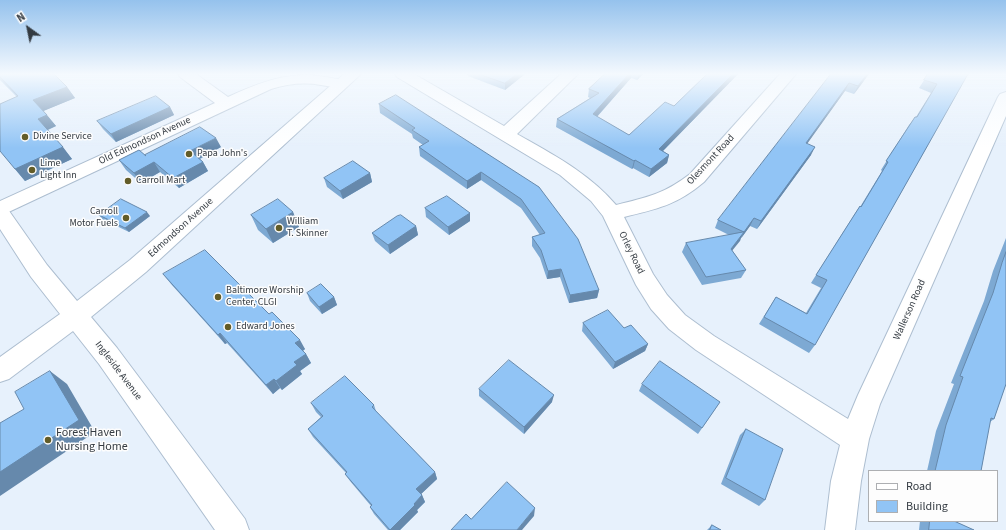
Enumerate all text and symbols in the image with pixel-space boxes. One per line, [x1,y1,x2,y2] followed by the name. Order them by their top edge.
[8,8,48,48] north arrow
[14,9,28,26] text: N
[97,114,193,168] street label: Old Edmondson Avenue
[33,131,92,143] place label: Divine Service
[20,132,30,142] marker: Divine Service
[685,132,737,188] street label: Olesmont Road
[197,148,247,160] place label: Papa John's
[184,149,194,159] marker: Papa John's
[40,158,77,182] place label: Lime Light Inn
[27,165,37,175] marker: Lime Light Inn
[136,175,185,187] place label: Carroll Mart
[123,176,133,186] marker: Carroll Mart
[146,196,216,260] street label: Edmondson Avenue
[69,206,118,230] place label: Carroll Motor Fuels
[121,213,131,223] marker: Carroll Motor Fuels
[287,216,328,240] place label: William T. Skinner
[274,223,284,233] marker: William T. Skinner
[616,230,646,276] street label: Orley Road
[891,278,929,342] street label: Wallerson Road
[226,285,304,308] place label: Baltimore Worship Center, CLGI
[213,292,223,302] marker: Baltimore Worship Center, CLGI
[236,321,295,333] place label: Edward Jones
[223,322,233,332] marker: Edward Jones
[92,339,144,403] street label: Ingleside Avenue
[56,426,128,454] place label: Forest Haven Nursing Home
[43,435,53,445] marker: Forest Haven Nursing Home
[868,470,998,522] legend
[906,478,932,495] text: Road
[906,498,948,515] text: Building

